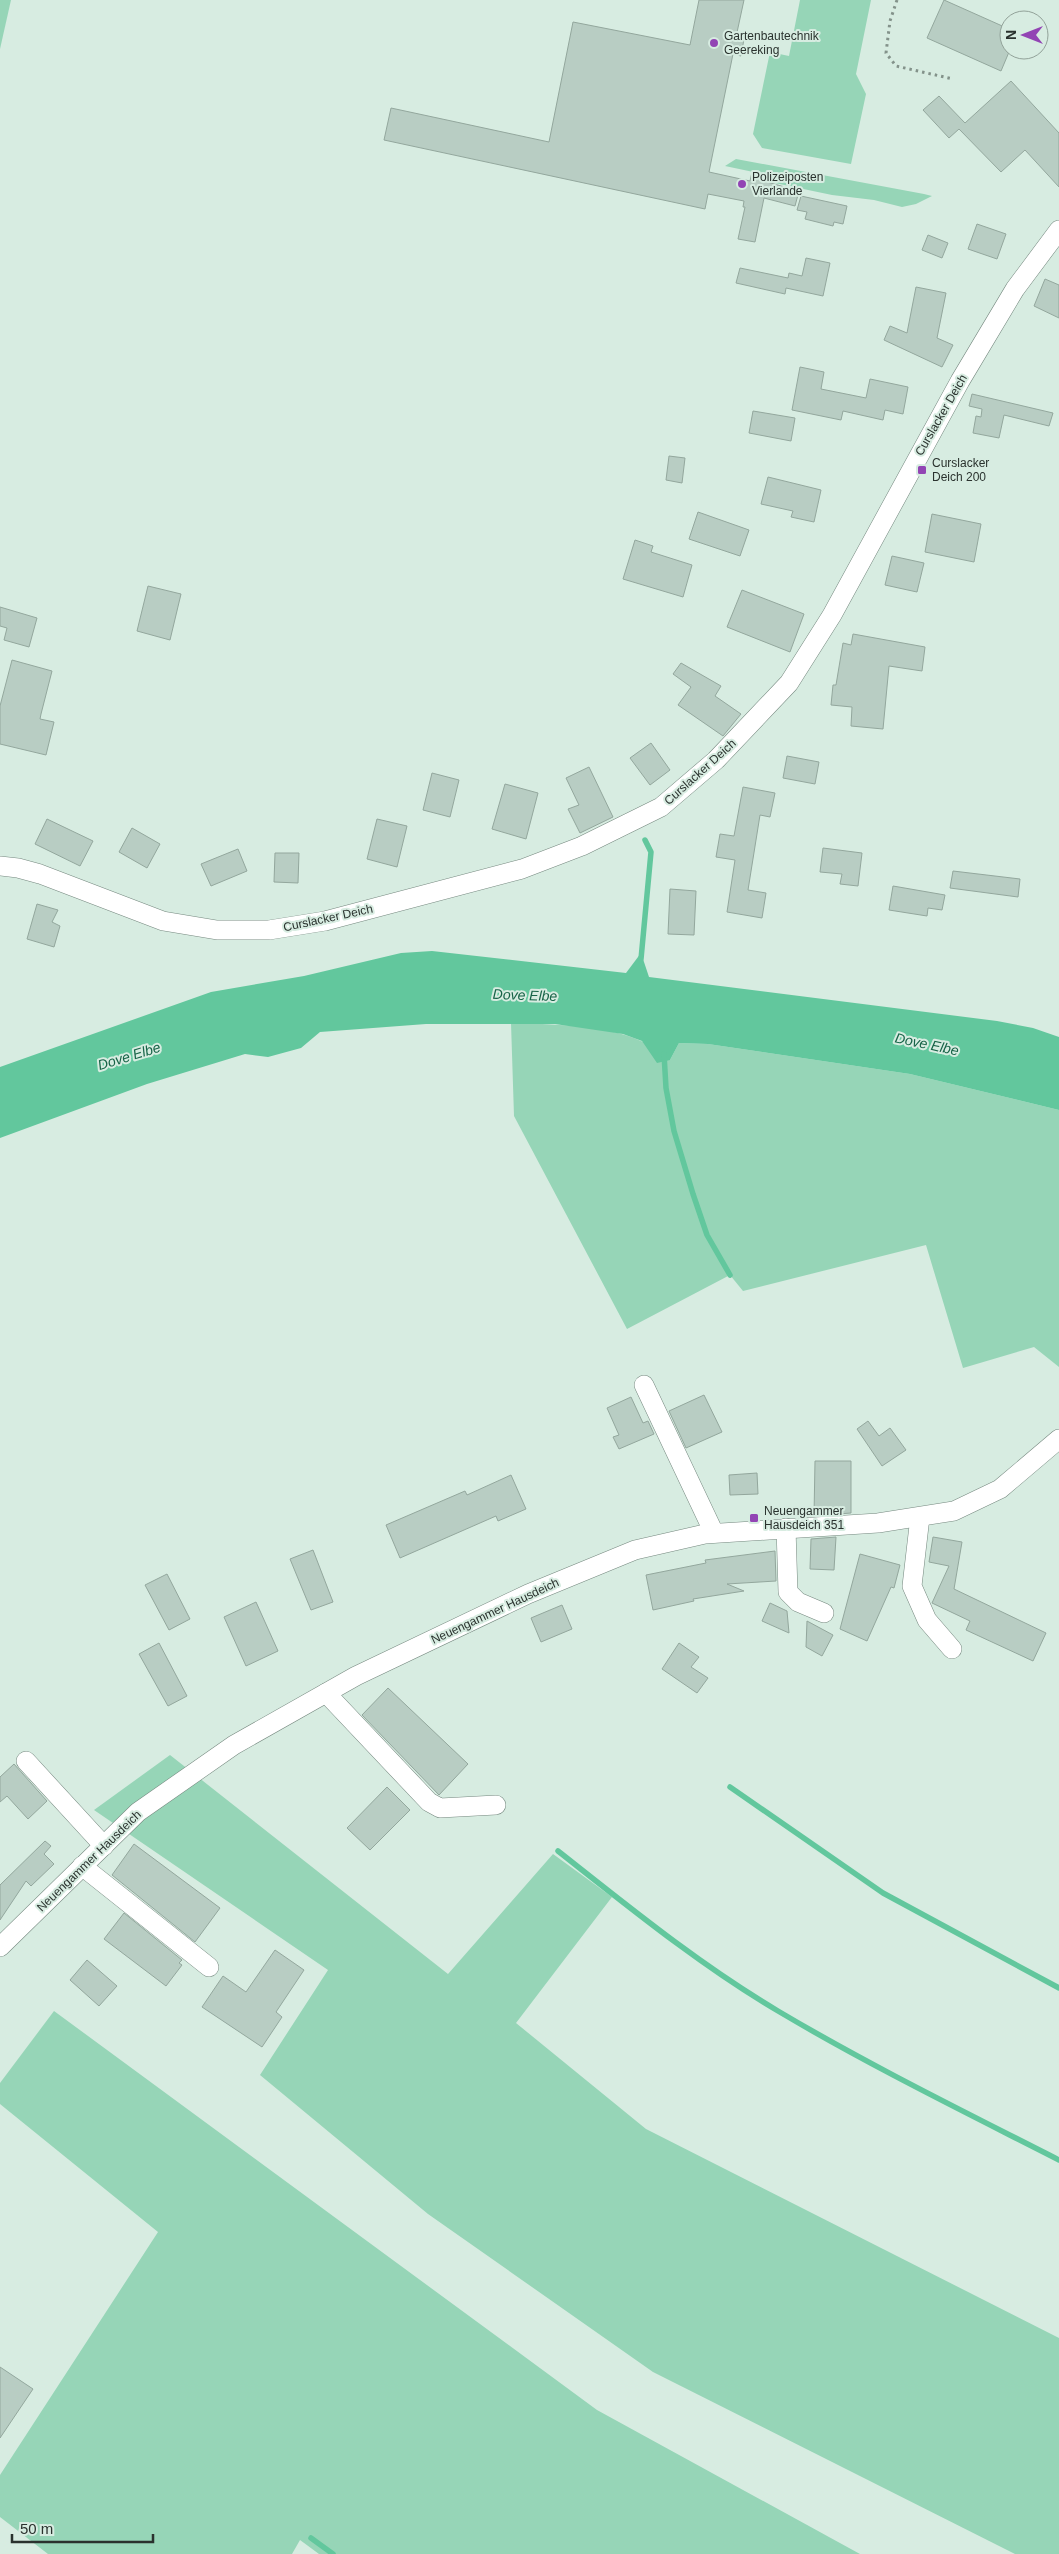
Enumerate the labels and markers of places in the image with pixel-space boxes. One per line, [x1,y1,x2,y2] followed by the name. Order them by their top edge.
[724,29,820,57] place label: Gartenbautechnik Geereking
[708,37,720,49] marker: Gartenbautechnik Geereking
[752,170,823,198] place label: Polizeiposten Vierlande
[736,178,748,190] marker: Polizeiposten Vierlande
[932,456,989,484] place label: Curslacker Deich 200
[916,464,928,476] marker: Curslacker Deich 200
[764,1504,844,1532] place label: Neuengammer Hausdeich 351
[748,1512,760,1524] marker: Neuengammer Hausdeich 351

